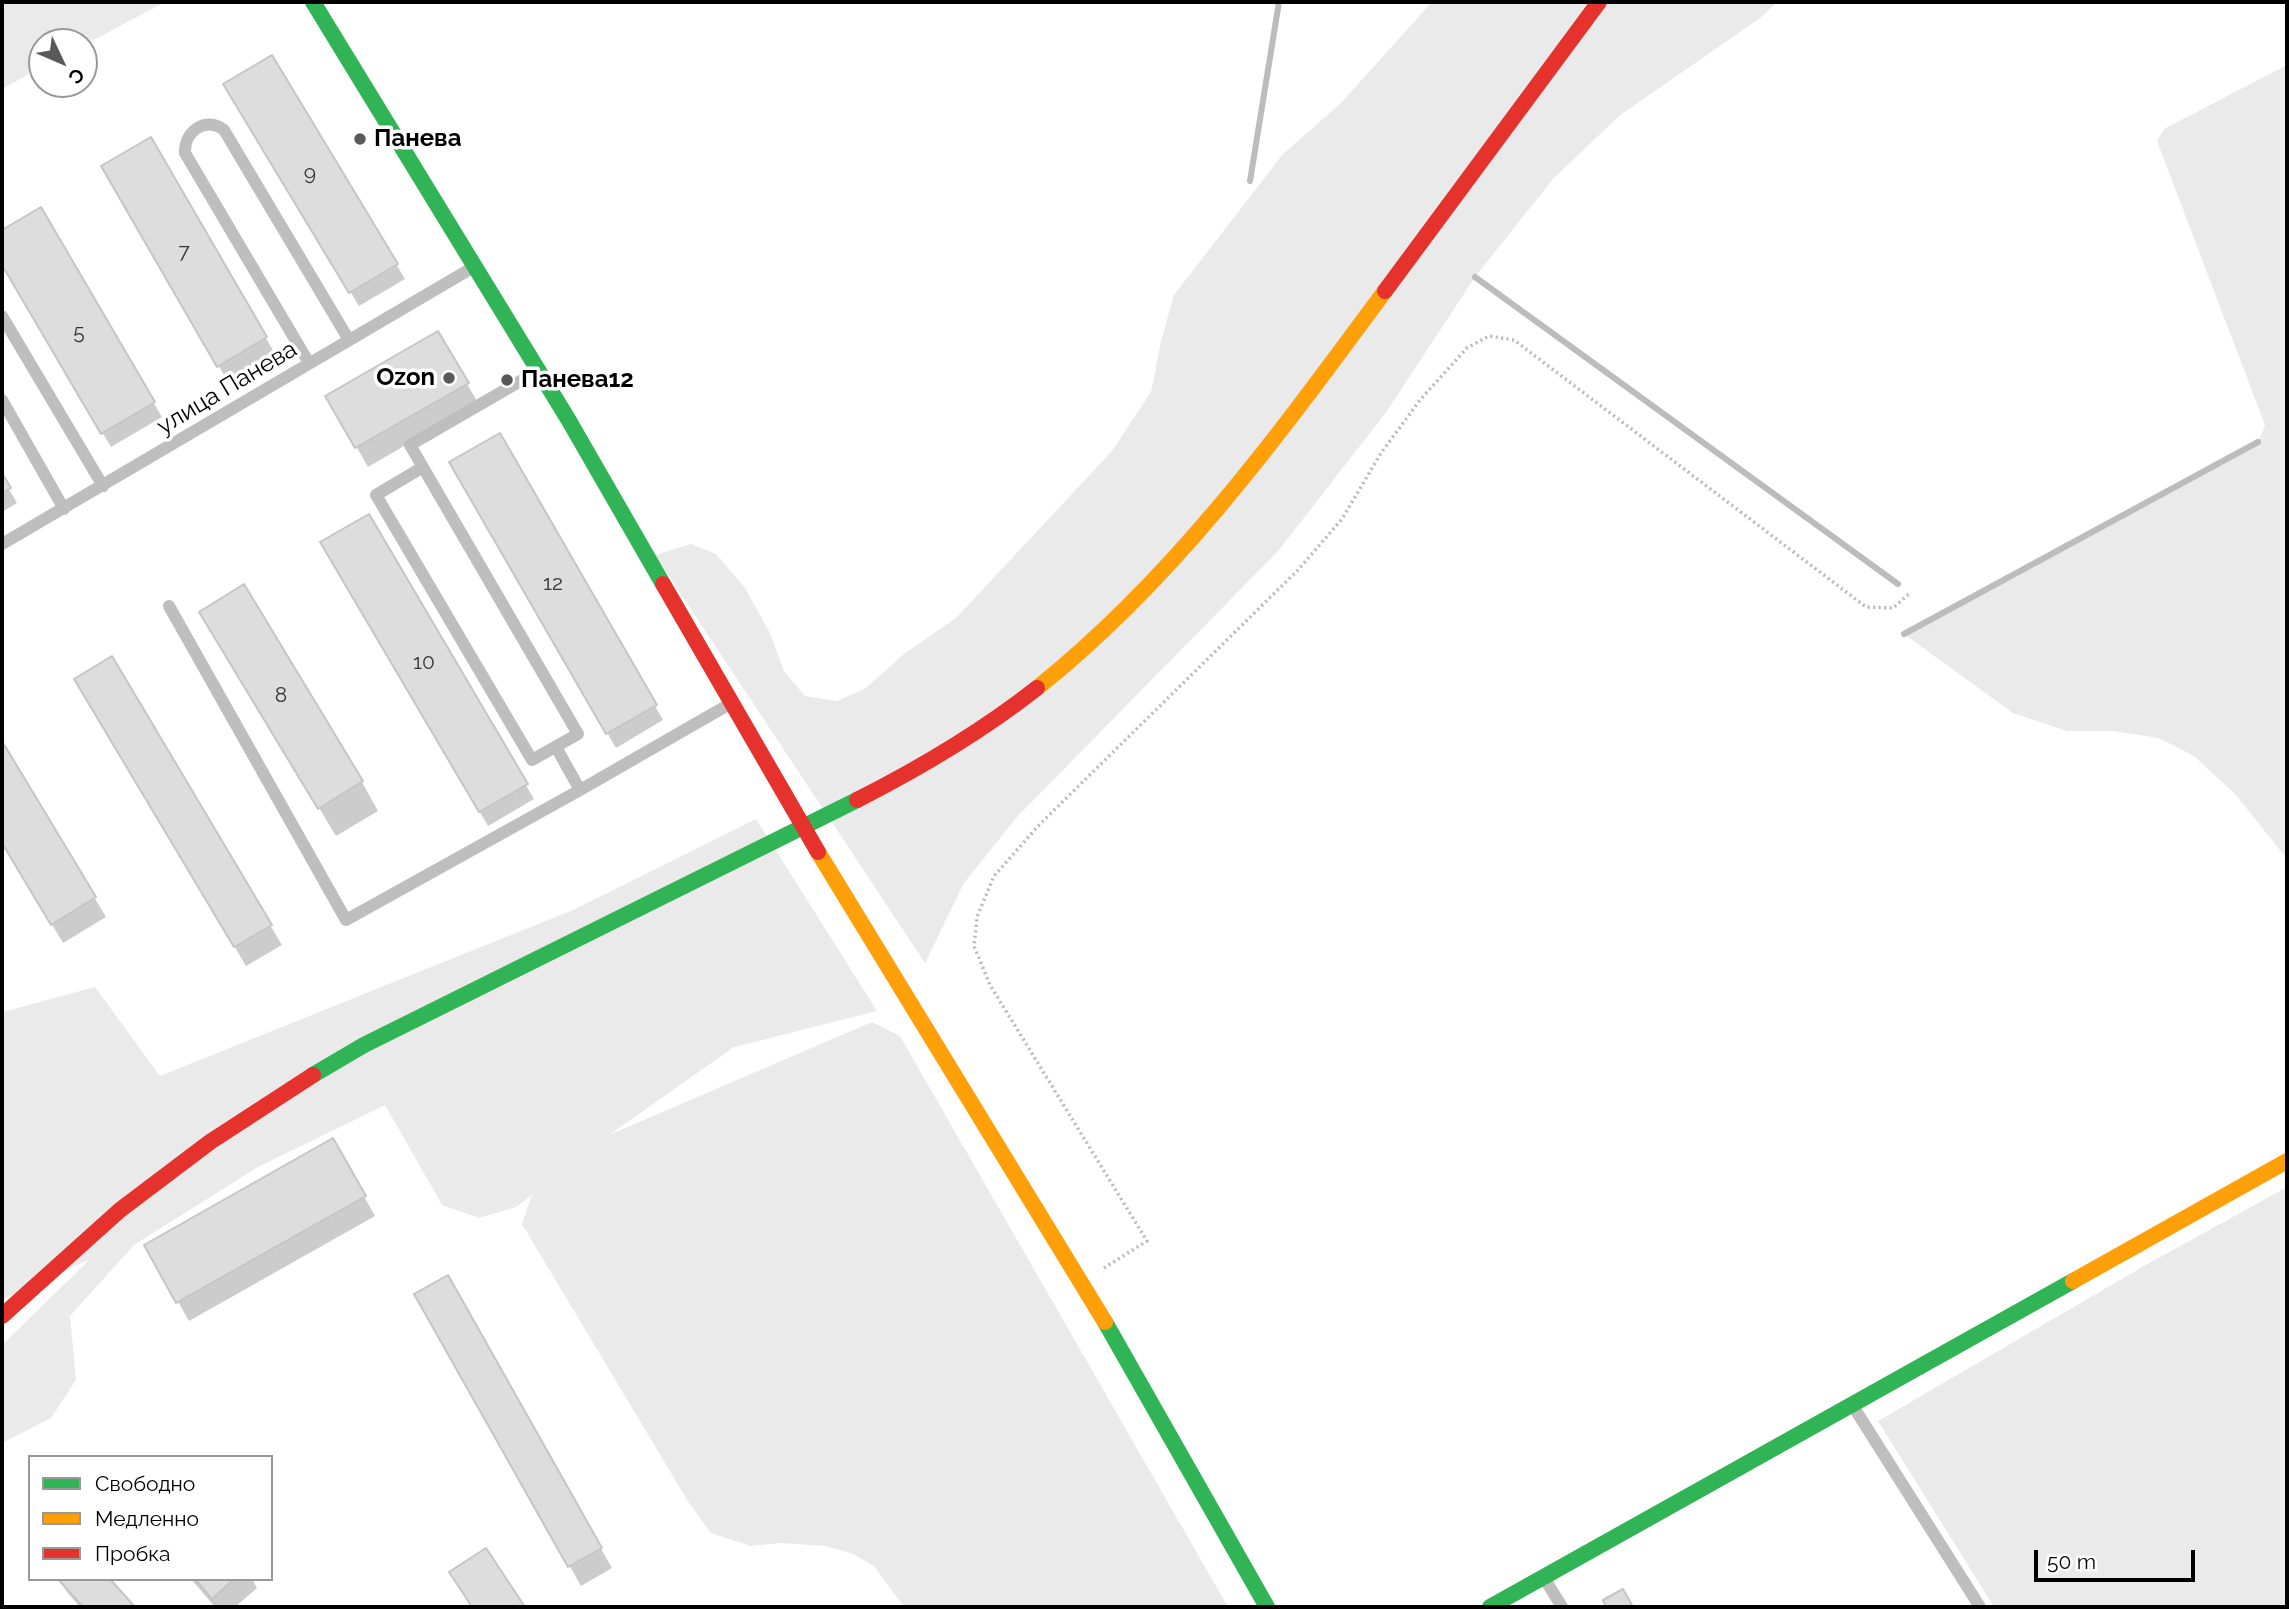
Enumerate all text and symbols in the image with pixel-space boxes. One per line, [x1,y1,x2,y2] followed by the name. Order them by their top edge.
[28,28,98,98] north arrow
[64,64,89,89] text: С
[374,125,461,153] place label: Панева
[352,131,368,147] marker: Панева
[304,161,316,187] house number: 9
[178,239,190,265] house number: 7
[73,320,85,346] house number: 5
[152,335,302,441] street label: улица Панева
[376,364,435,392] place label: Ozon
[521,366,634,394] place label: Панева12
[441,370,457,386] marker: Ozon
[499,372,515,388] marker: Панева12
[543,571,563,597] house number: 12
[413,650,435,676] house number: 10
[275,683,287,709] house number: 8
[28,1455,273,1581] legend
[95,1471,195,1496] text: Свободно
[95,1506,199,1531] text: Медленно
[2037,1536,2198,1580] scale bar
[95,1541,171,1566] text: Пробка
[2047,1549,2096,1574] text: 50 m

